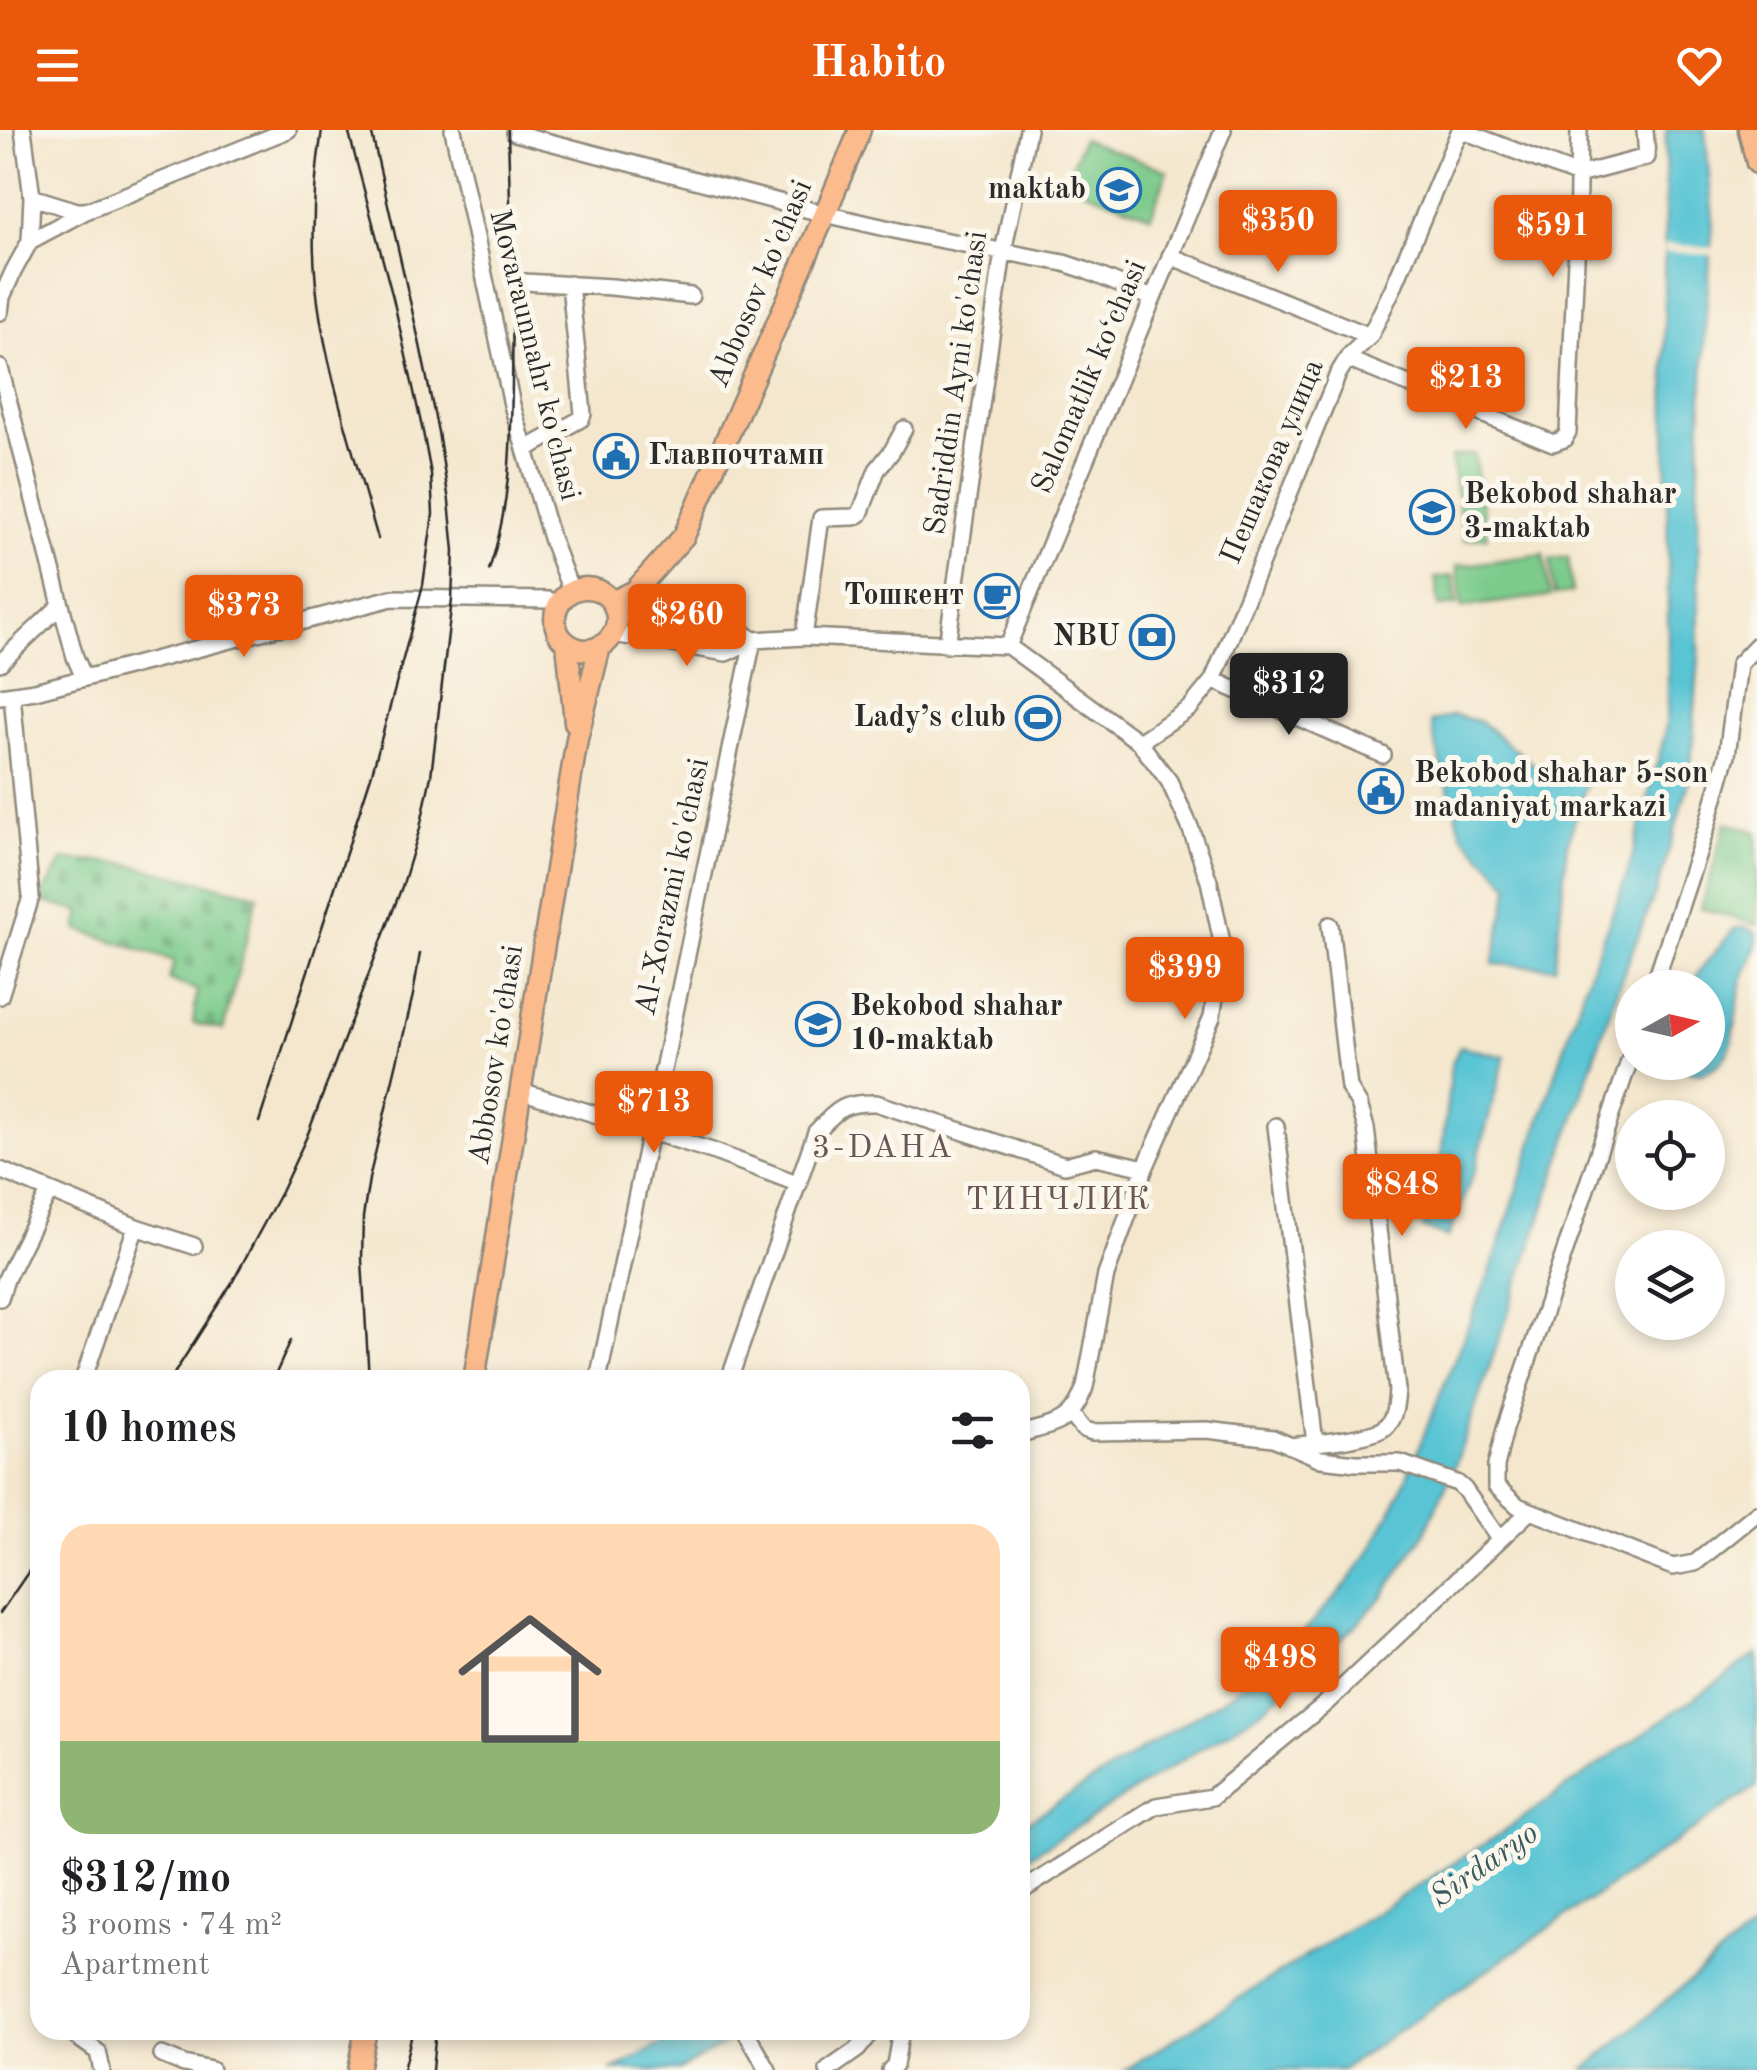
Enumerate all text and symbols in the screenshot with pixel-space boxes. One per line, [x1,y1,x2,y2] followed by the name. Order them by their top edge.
[30,38,85,93] icon: menu
[1672,38,1727,93] icon: heart
[810,42,947,87] text: Habito
[1096,167,1142,213] school or university icon: maktab
[988,175,1086,205] place label: maktab
[704,176,818,392] street label: Abbosov ko'chasi
[1219,190,1337,275] pin: $350
[1494,195,1612,280] pin: $591
[483,206,585,504] street label: Movaraunnahr ko'chasi
[1241,206,1315,238] text: $350
[1516,211,1590,243] text: $591
[921,229,993,537] street label: Sadriddin Ayni ko'chasi
[1027,256,1153,498] street label: Salomatlik ko‘chasi
[1407,347,1525,432] pin: $213
[1216,355,1330,569] street label: Пешакова улица
[1429,363,1503,395] text: $213
[593,433,639,479] public building icon: Главпочтамп
[648,441,824,471] place label: Главпочтамп
[1464,480,1677,544] place label: Bekobod shahar 3-maktab
[1409,489,1455,535] school or university icon: Bekobod shahar 3-maktab
[974,573,1020,619] cafe icon: Тошкент
[185,575,303,660] pin: $373
[844,581,964,611] place label: Тошкент
[628,584,746,669] pin: $260
[207,591,281,623] text: $373
[650,600,724,632] text: $260
[1129,614,1175,660] bank icon: NBU
[1053,622,1120,652] place label: NBU
[1230,653,1348,738] pin: $312
[1252,669,1326,701] text: $312
[1015,695,1061,741] sports icon: Lady’s club
[853,703,1006,733] place label: Lady’s club
[631,756,715,1018] street label: Al-Xorazmi ko'chasi
[1414,759,1708,823] place label: Bekobod shahar 5-son madaniyat markazi
[1358,768,1404,814] public building icon: Bekobod shahar 5-son madaniyat markazi
[1126,937,1244,1022] pin: $399
[465,943,529,1167] street label: Abbosov ko'chasi
[1148,953,1222,985] text: $399
[1615,970,1725,1080] north arrow
[1615,970,1725,1340] map controls
[850,992,1063,1056] place label: Bekobod shahar 10-maktab
[795,1001,841,1047] school or university icon: Bekobod shahar 10-maktab
[595,1071,713,1156] pin: $713
[617,1087,691,1119] text: $713
[1615,1100,1725,1210] button: locate
[812,1133,954,1165] district label: 3-DAHA
[1343,1154,1461,1239] pin: $848
[1365,1170,1439,1202] text: $848
[966,1185,1152,1217] district label: ТИНЧЛИК
[1615,1230,1725,1340] button: layers
[945,1403,1000,1458] icon: filters
[60,1409,237,1451] text: 10 homes
[440,1589,620,1769] icon: home
[1221,1627,1339,1712] pin: $498
[1243,1643,1317,1675] text: $498
[1425,1818,1545,1914] water label: Sirdaryo
[60,1859,231,1901] text: $312/mo
[60,1910,282,1942] text: 3 rooms · 74 m²
[60,1950,210,1982] text: Apartment

